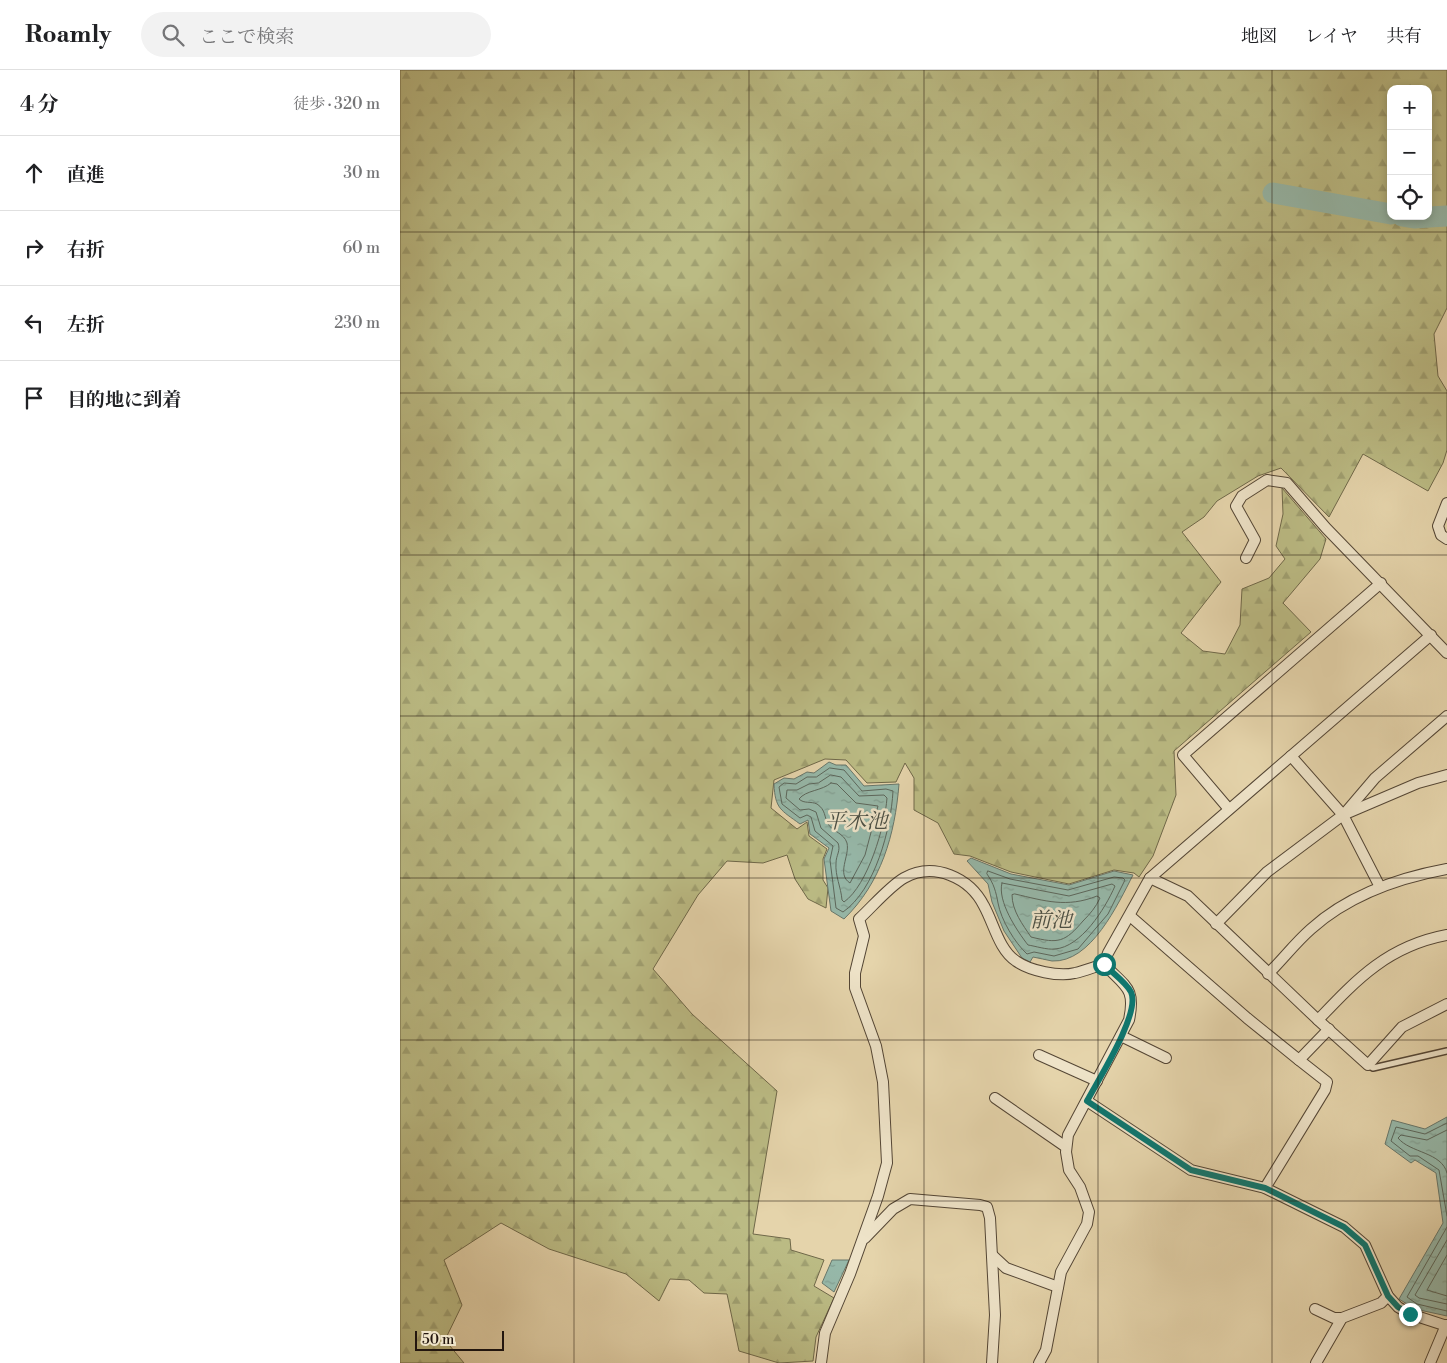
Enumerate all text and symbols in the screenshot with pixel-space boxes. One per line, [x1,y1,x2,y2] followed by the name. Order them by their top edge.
[141,12,491,57] search box
[25,20,111,50] text: Roamly
[159,21,187,49] icon: search
[199,25,294,49] text: ここで検索
[1241,25,1277,48] text: 地図
[1305,25,1358,48] text: レイヤ
[1386,25,1422,48] text: 共有
[1387,85,1432,220] map controls
[1387,85,1432,130] button: +
[20,92,58,118] text: 4 分
[293,94,380,114] text: 徒歩 · 320 m
[1387,130,1432,175] button: −
[20,159,48,187] icon: ahead
[67,163,105,187] text: 直進
[343,163,380,183] text: 30 m
[1387,175,1432,220] button: locate
[20,234,48,262] icon: right
[67,238,105,262] text: 右折
[342,238,380,258] text: 60 m
[20,309,48,337] icon: left
[67,313,105,337] text: 左折
[334,313,380,333] text: 230 m
[20,384,48,412] icon: arrive
[67,388,181,412] text: 目的地に到着
[825,809,889,835] water label: 平木池
[1030,908,1074,934] water label: 前池
[1093,953,1116,976] route start
[1399,1303,1422,1326] route end
[415,1328,504,1351] scale bar
[422,1331,454,1349] text: 50 m

